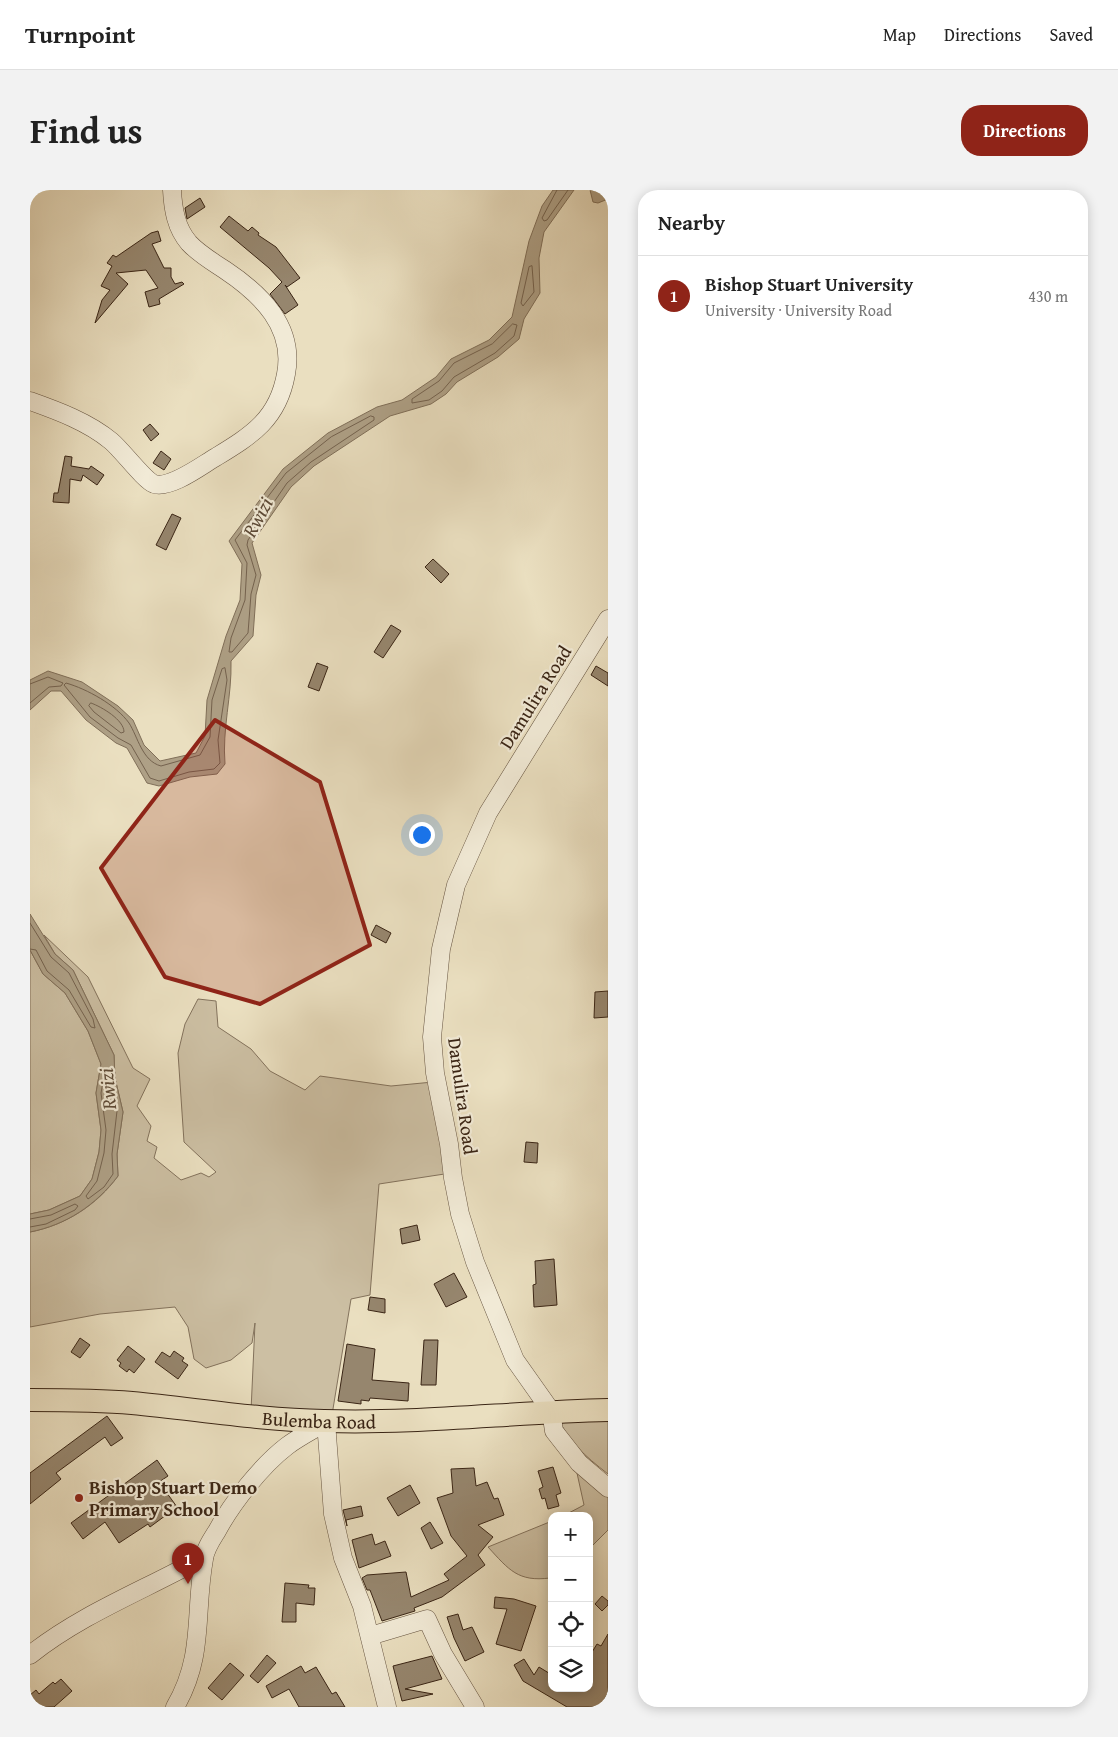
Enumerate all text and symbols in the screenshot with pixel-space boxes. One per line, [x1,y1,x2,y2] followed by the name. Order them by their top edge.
[25,17,135,52] text: Turnpoint
[883,21,916,48] text: Map
[944,21,1021,48] text: Directions
[1049,21,1093,48] text: Saved
[30,105,143,156] text: Find us
[961,105,1088,156] button: Directions
[658,207,725,238] text: Nearby
[705,270,913,298] text: Bishop Stuart University
[670,284,678,308] text: 1
[1028,284,1068,308] text: 430 m
[705,298,892,322] text: University · University Road
[234,492,280,543] water label: Rwizi
[492,639,578,754] street label: Damulira Road
[409,822,435,848] your location
[441,1036,485,1157] street label: Damulira Road
[91,1067,123,1112] water label: Rwizi
[261,1404,377,1435] street label: Bulemba Road
[89,1473,257,1523] place label: Bishop Stuart Demo Primary School
[73,1492,85,1504] marker: Bishop Stuart Demo Primary School
[548,1512,593,1692] map controls
[548,1512,593,1557] button: +
[172,1543,204,1584] pin: 1
[548,1557,593,1602] button: −
[548,1602,593,1647] button: locate
[548,1647,593,1692] button: layers

